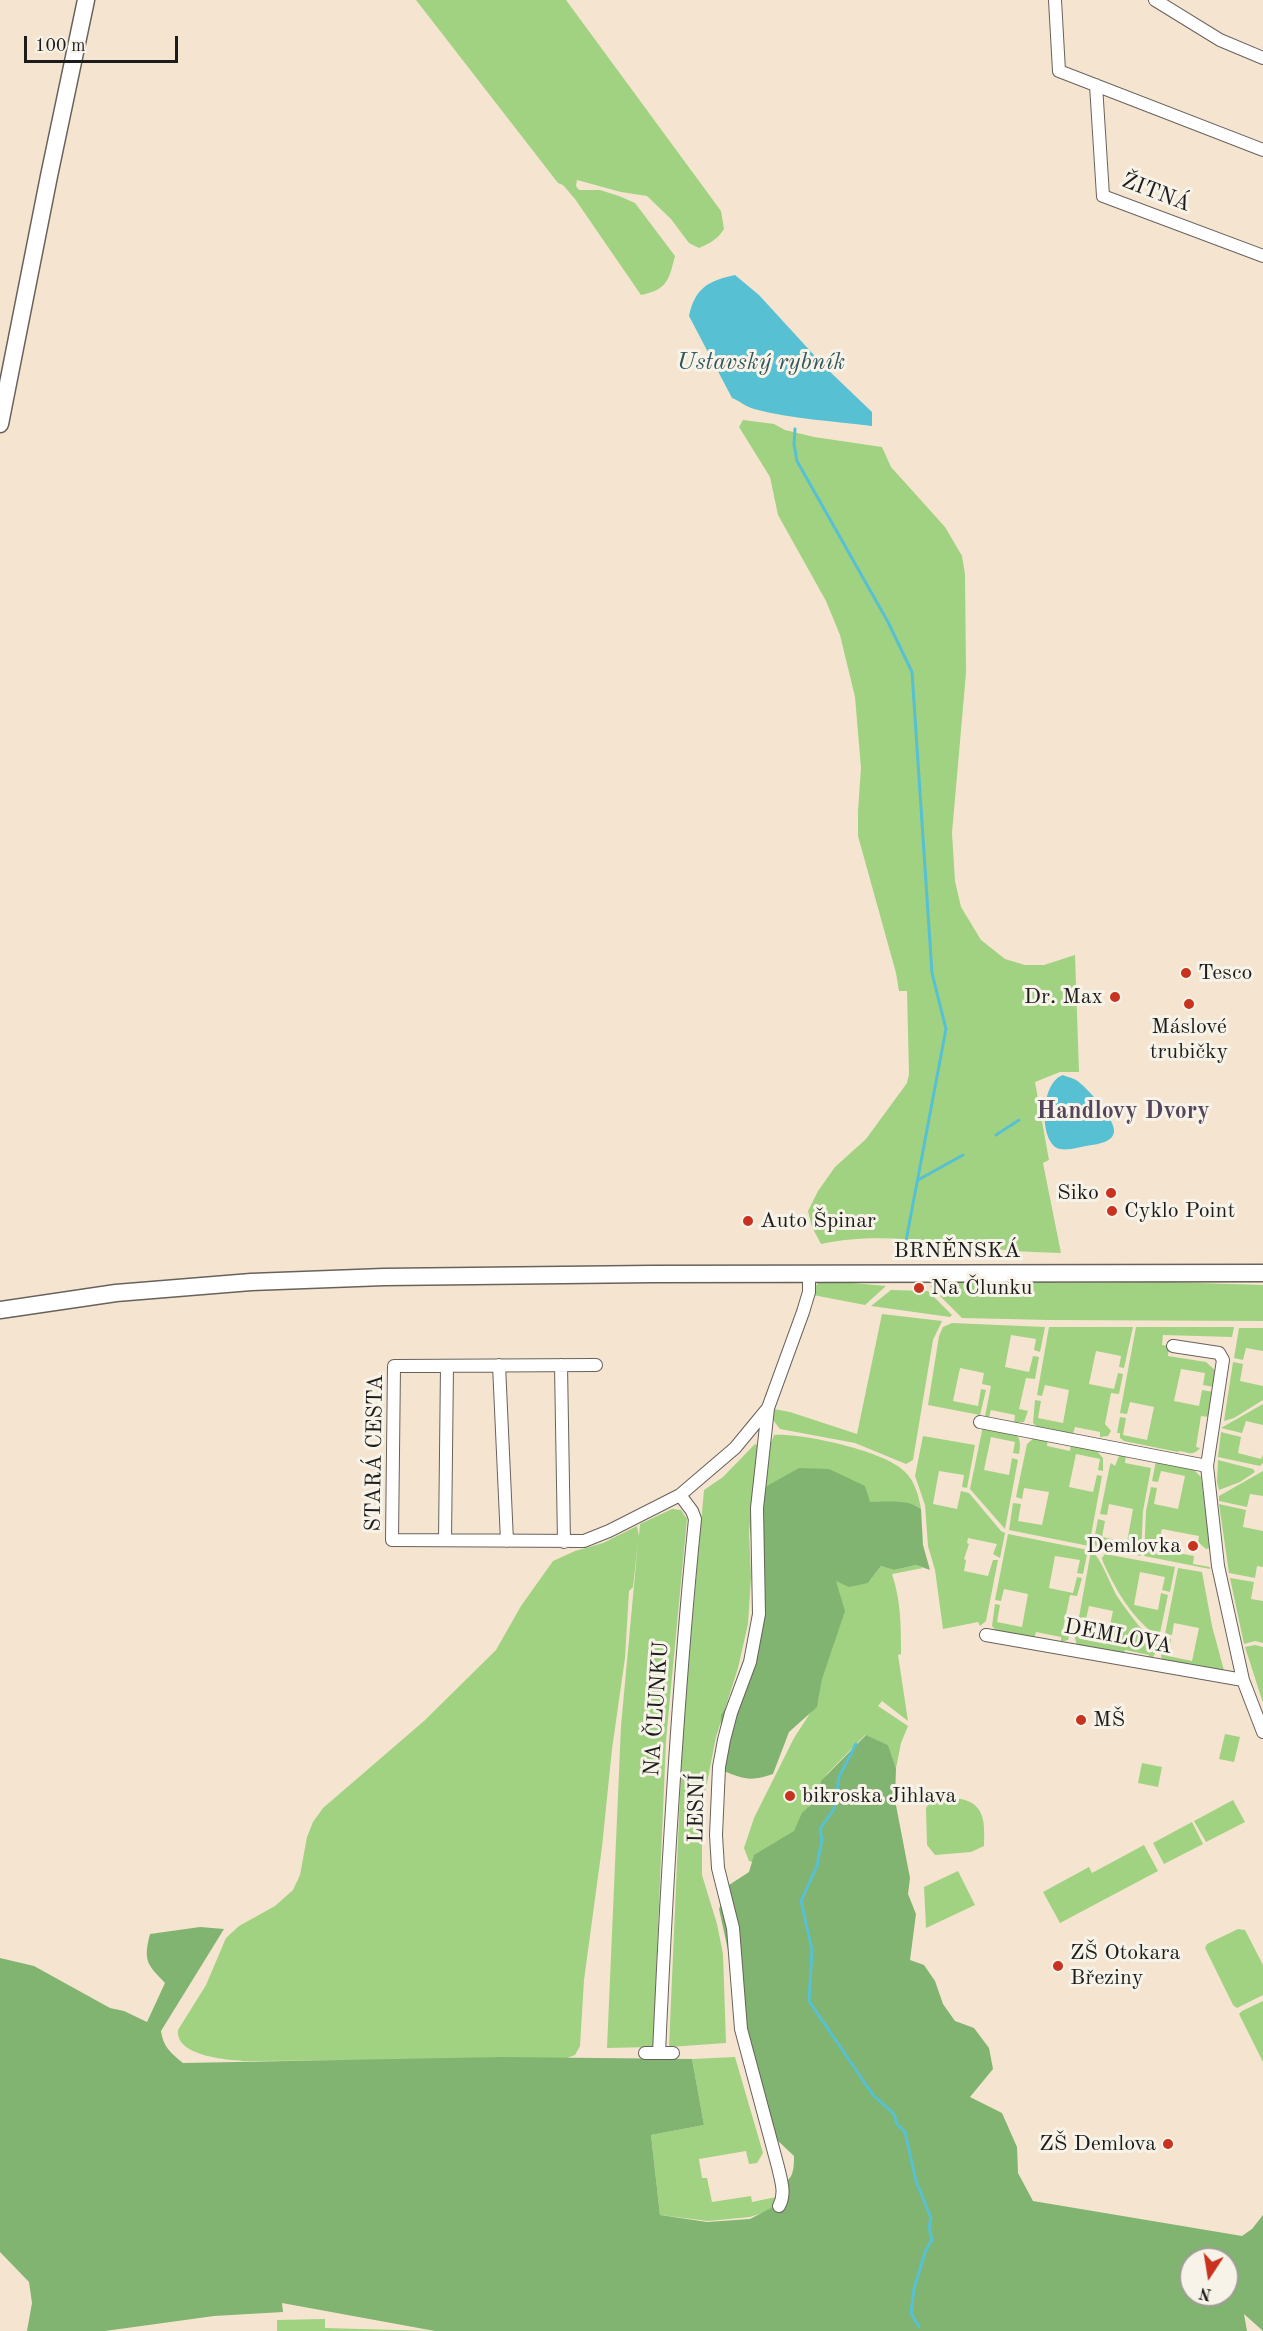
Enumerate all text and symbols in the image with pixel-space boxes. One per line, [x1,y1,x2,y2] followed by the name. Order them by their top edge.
[27,24,182,62] scale bar
[35,37,86,55] text: 100 m
[1118,168,1194,218] street label: ŽITNÁ
[677,349,845,377] water label: Ustavský rybník
[1198,960,1252,986] place label: Tesco
[1179,966,1193,980] marker: Tesco
[1024,984,1103,1010] place label: Dr. Max
[1108,990,1122,1004] marker: Dr. Max
[1182,997,1196,1011] marker: Máslové trubičky
[1150,1014,1228,1066] place label: Máslové trubičky
[1036,1098,1210,1126] district label: Handlovy Dvory
[1057,1180,1099,1206] place label: Siko
[1104,1186,1118,1200] marker: Siko
[1124,1198,1235,1224] place label: Cyklo Point
[1105,1204,1119,1218] marker: Cyklo Point
[760,1208,876,1234] place label: Auto Špinar
[741,1214,755,1228] marker: Auto Špinar
[893,1238,1021,1264] street label: BRNĚNSKÁ
[931,1275,1032,1301] place label: Na Člunku
[912,1281,926,1295] marker: Na Člunku
[360,1374,390,1532] street label: STARÁ CESTA
[1086,1533,1181,1559] place label: Demlovka
[1186,1539,1200,1553] marker: Demlovka
[1062,1614,1174,1660] street label: DEMLOVA
[639,1641,675,1777] street label: NA ČLUNKU
[1093,1707,1125,1733] place label: MŠ
[1074,1713,1088,1727] marker: MŠ
[683,1773,711,1843] street label: LESNÍ
[802,1783,956,1809] place label: bikroska Jihlava
[783,1789,797,1803] marker: bikroska Jihlava
[1070,1940,1180,1992] place label: ZŠ Otokara Březiny
[1051,1959,1065,1973] marker: ZŠ Otokara Březiny
[1039,2131,1156,2157] place label: ZŠ Demlova
[1161,2137,1175,2151] marker: ZŠ Demlova
[1179,2247,1239,2307] north arrow
[1198,2284,1213,2302] text: N

